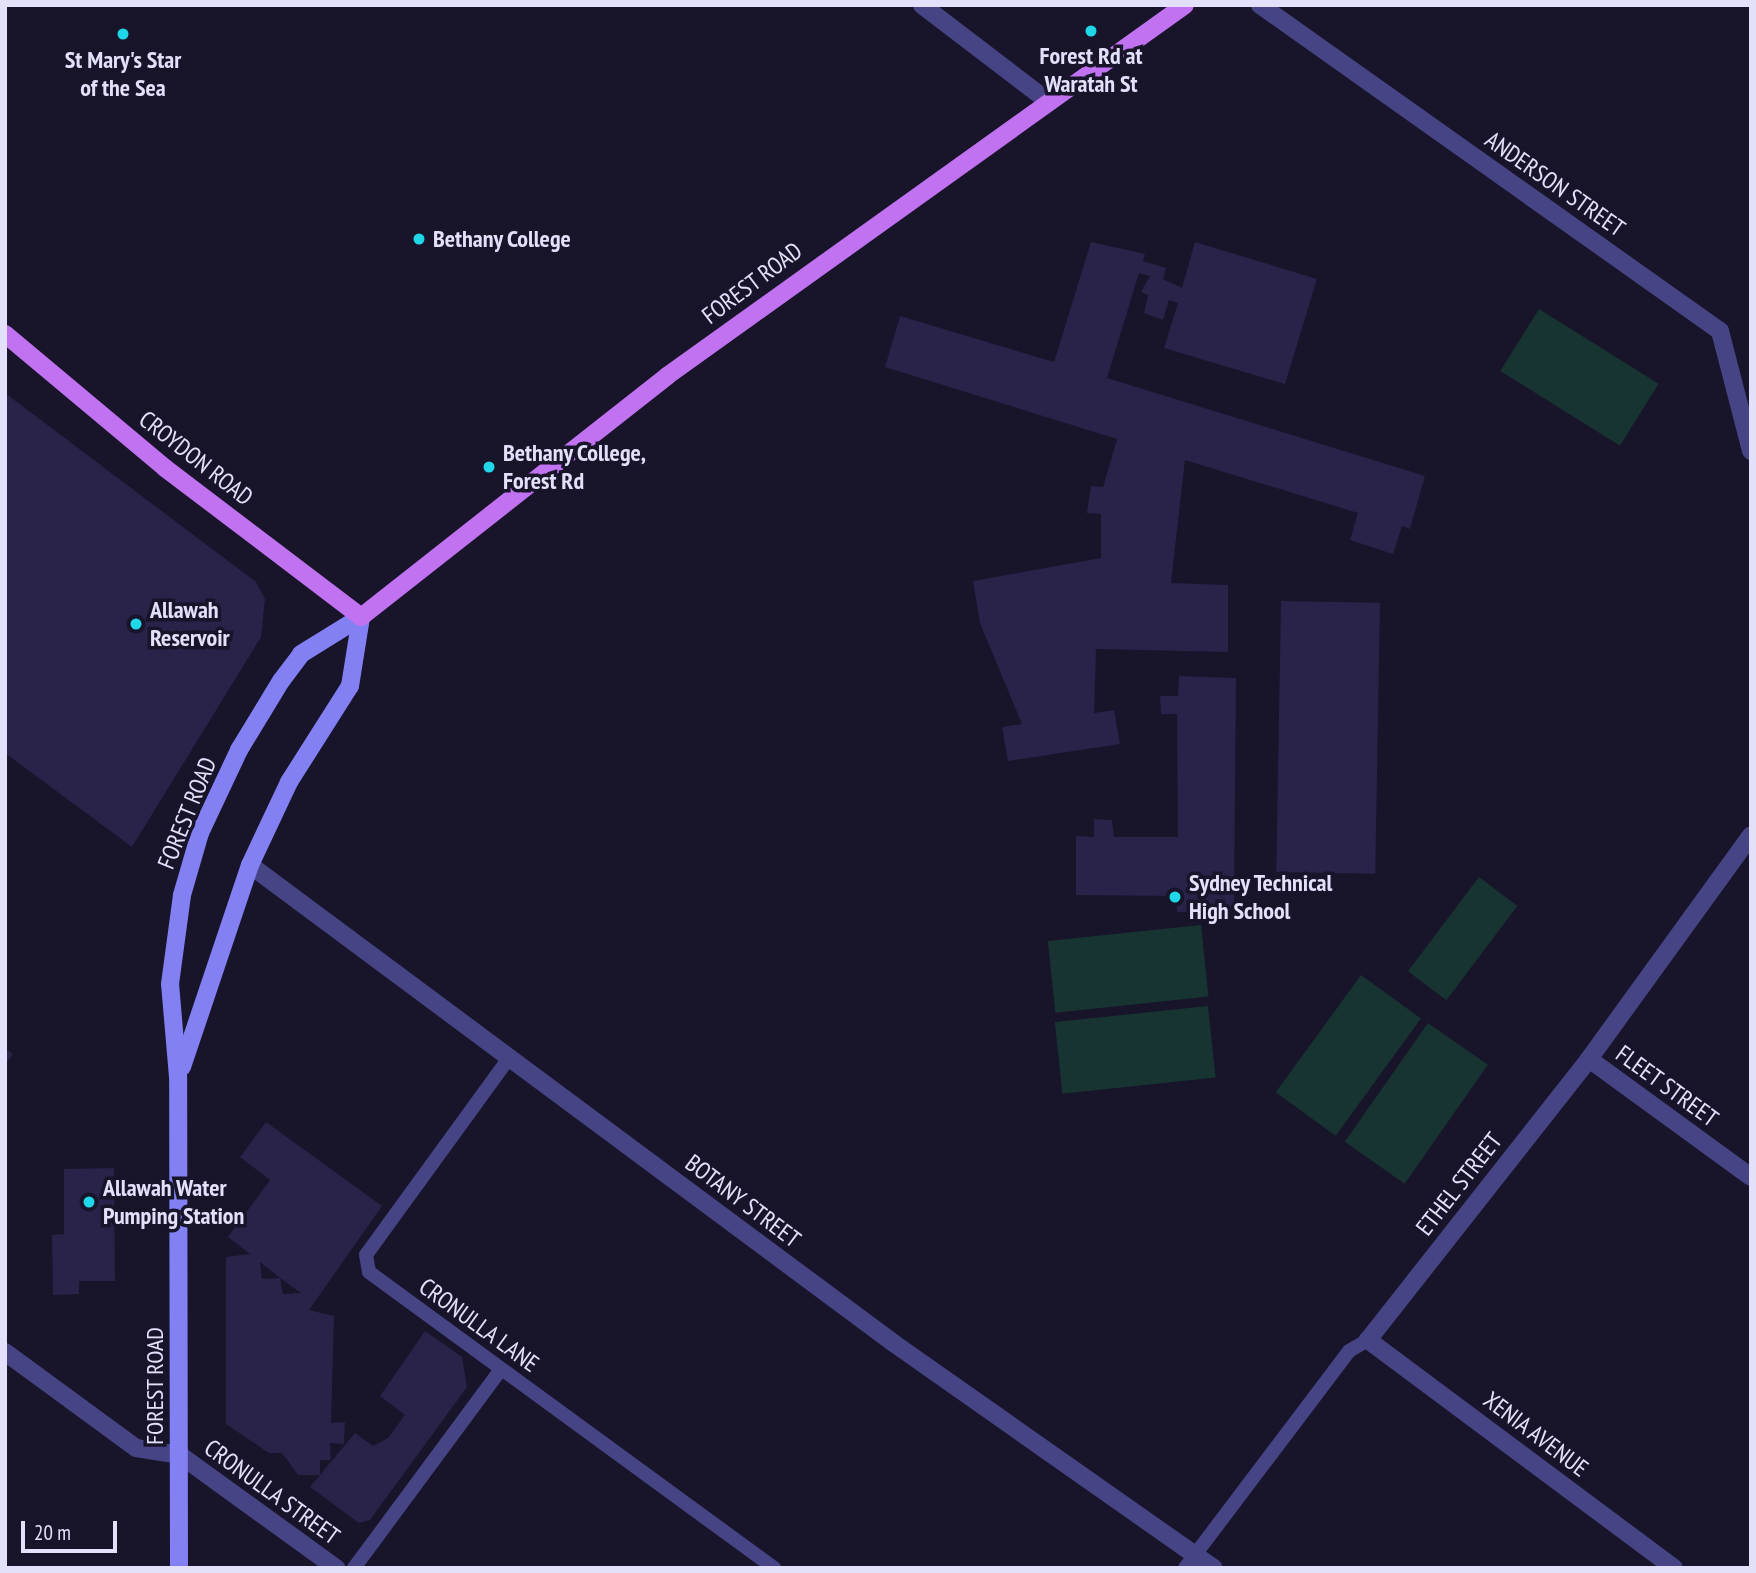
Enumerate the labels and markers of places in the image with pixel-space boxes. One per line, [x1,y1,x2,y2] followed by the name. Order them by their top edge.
[1083,23,1099,39] marker: Forest Rd at Waratah St
[115,26,131,42] marker: St Mary's Star of the Sea
[1040,42,1142,98] place label: Forest Rd at Waratah St
[65,46,181,102] place label: St Mary's Star of the Sea
[433,225,572,253] place label: Bethany College
[411,231,427,247] marker: Bethany College
[503,439,647,495] place label: Bethany College, Forest Rd
[481,459,497,475] marker: Bethany College, Forest Rd
[150,596,230,652] place label: Allawah Reservoir
[128,616,144,632] marker: Allawah Reservoir
[1189,869,1334,925] place label: Sydney Technical High School
[1167,889,1183,905] marker: Sydney Technical High School
[103,1174,244,1230] place label: Allawah Water Pumping Station
[81,1194,97,1210] marker: Allawah Water Pumping Station

